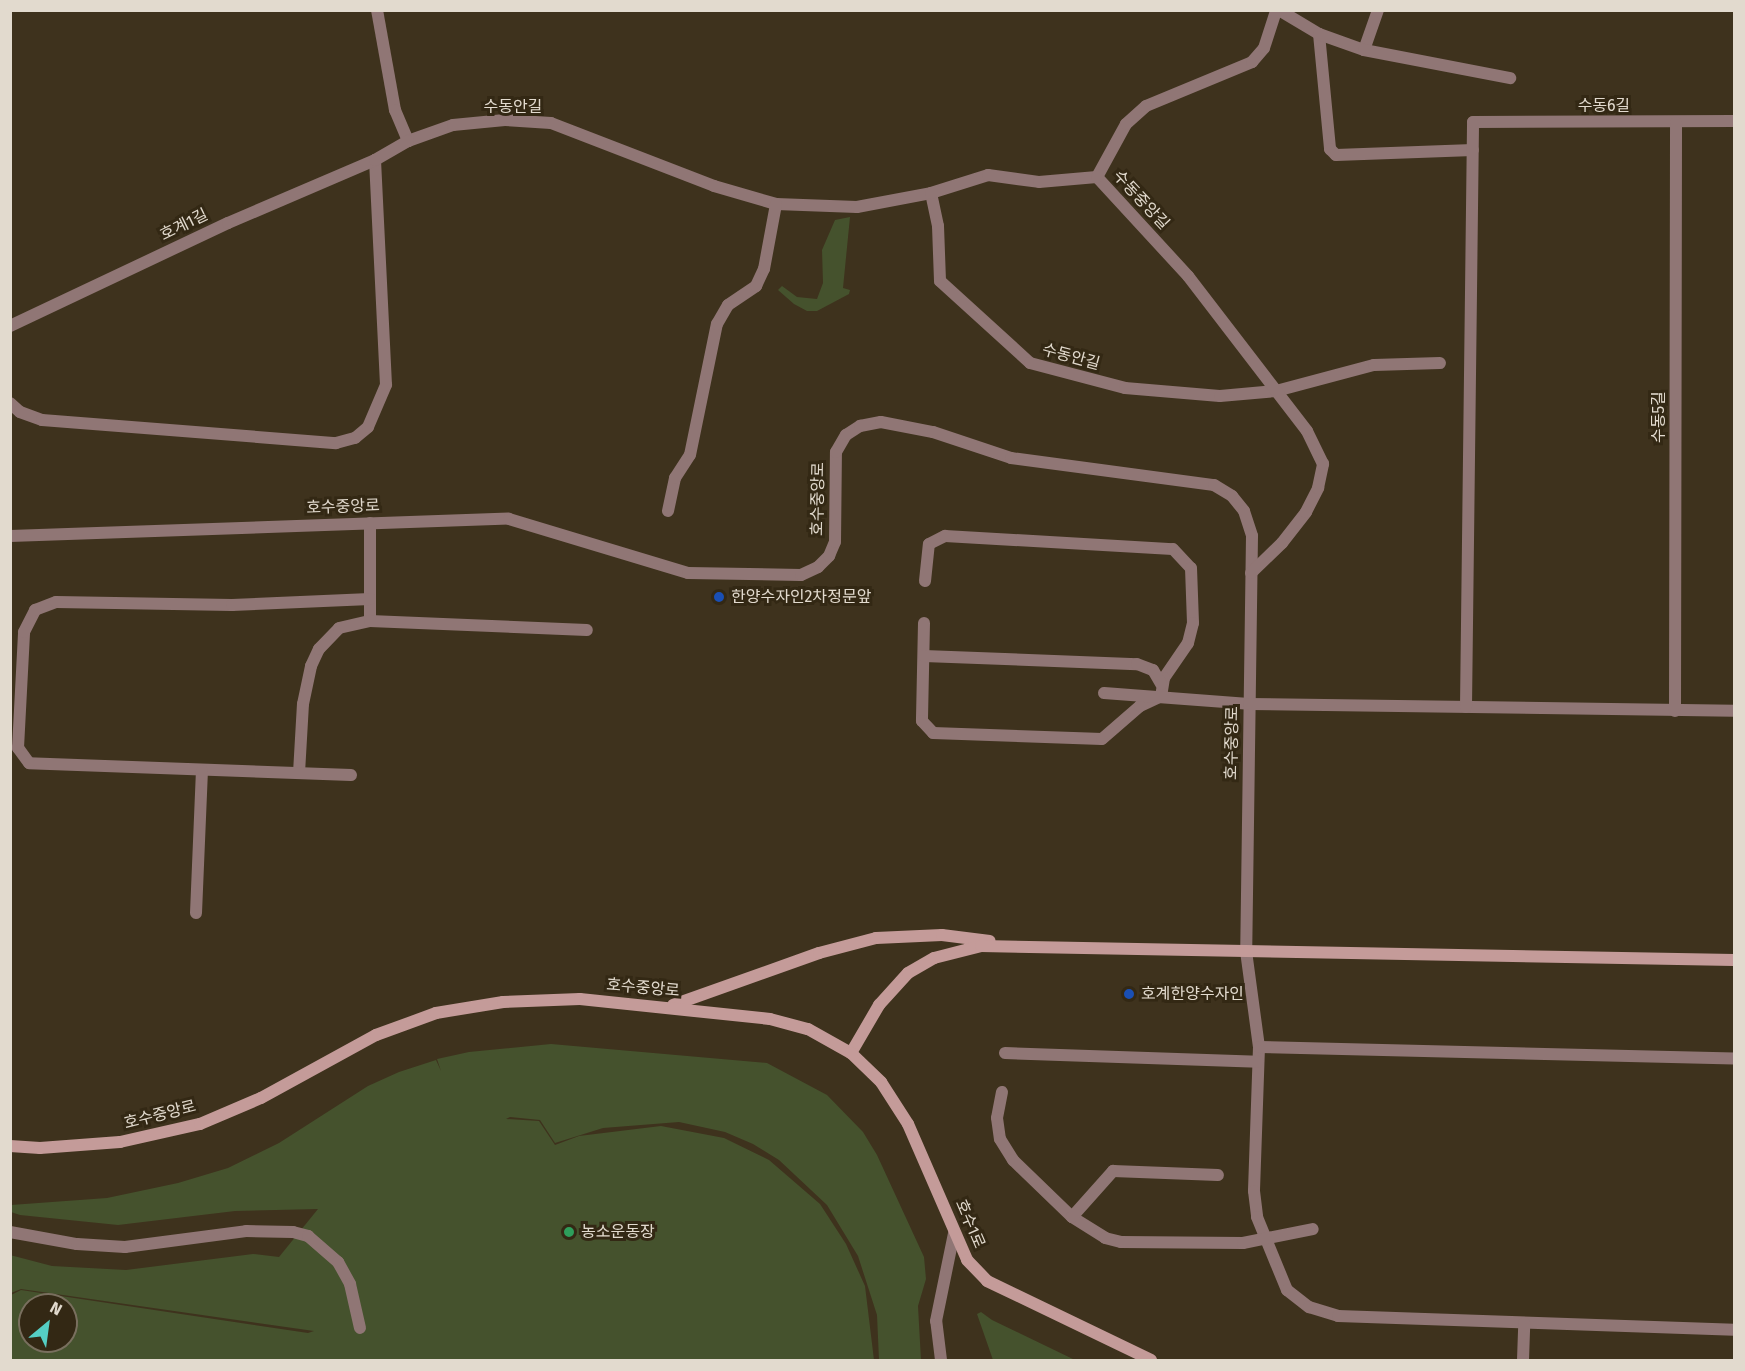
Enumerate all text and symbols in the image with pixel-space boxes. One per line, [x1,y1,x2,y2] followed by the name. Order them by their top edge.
[1578,96,1630,116] street label: 수동6길
[484,97,542,117] street label: 수동안길
[1109,167,1173,233] street label: 수동중앙길
[157,205,211,245] street label: 호계1길
[1040,340,1102,374] street label: 수동안길
[1649,391,1669,443] street label: 수동5길
[808,462,828,536] street label: 호수중앙로
[306,496,380,518] street label: 호수중앙로
[731,587,871,607] place label: 한양수자인2차정문앞
[712,590,726,604] marker: 한양수자인2차정문앞
[1222,706,1242,780] street label: 호수중앙로
[606,975,680,1001] street label: 호수중앙로
[1141,984,1244,1004] place label: 호계한양수자인
[1122,987,1136,1001] marker: 호계한양수자인
[122,1097,198,1133] street label: 호수중앙로
[951,1197,989,1251] street label: 호수1로
[581,1222,655,1242] place label: 농소운동장
[562,1225,576,1239] marker: 농소운동장
[18,1293,78,1353] north arrow
[47,1298,65,1319] text: N

